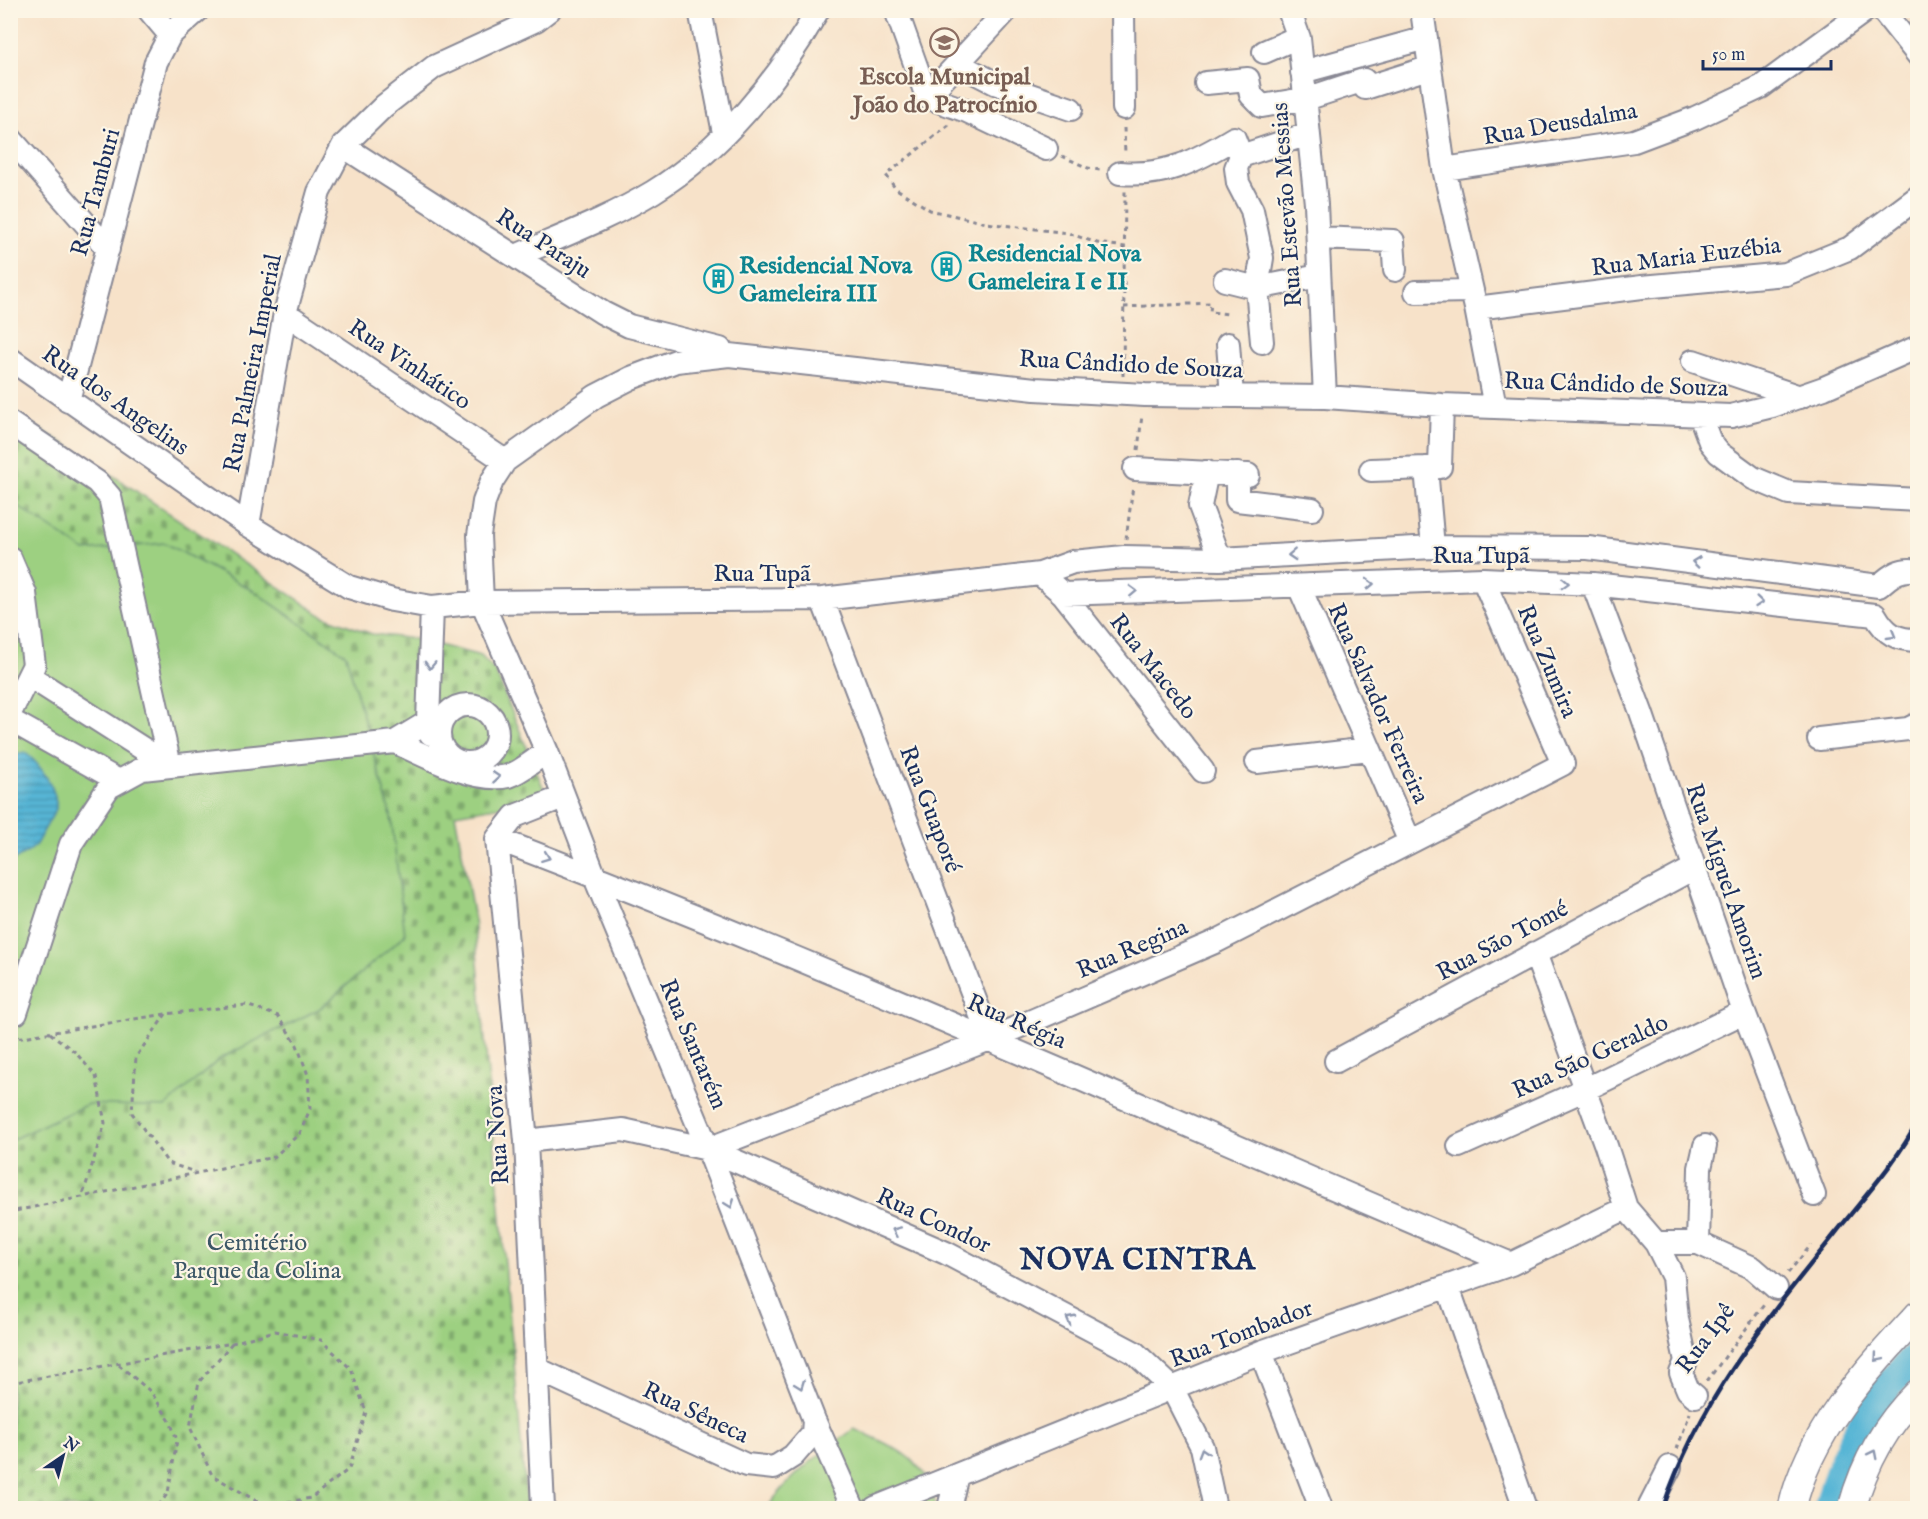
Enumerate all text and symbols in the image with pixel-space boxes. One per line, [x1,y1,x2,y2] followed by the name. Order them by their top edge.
[929,27,961,59] school or university icon: Escola Municipal João do Patrocínio
[1703,33,1830,71] scale bar
[1712,44,1745,67] text: 50 m
[850,62,1037,121] place label: Escola Municipal João do Patrocínio
[1481,96,1640,153] street label: Rua Deusdalma
[1265,102,1310,308] street label: Rua Estevão Messias
[65,125,128,260] street label: Rua Tamburi
[490,202,597,287] street label: Rua Paraju
[1590,230,1783,284] street label: Rua Maria Euzébia
[968,239,1142,298] place label: Residencial Nova Gameleira I e II
[217,251,290,475] street label: Rua Palmeira Imperial
[739,251,913,310] place label: Residencial Nova Gameleira III
[931,251,963,283] building icon: Residencial Nova Gameleira I e II
[702,263,734,295] building icon: Residencial Nova Gameleira III
[342,313,477,418] street label: Rua Vinhático
[35,339,195,464] street label: Rua dos Angelins
[1018,344,1245,387] street label: Rua Cândido de Souza
[1503,366,1729,405] street label: Rua Cândido de Souza
[1432,541,1530,572] street label: Rua Tupã
[1287,548,1296,561] one-way arrow
[1691,556,1700,569] one-way arrow
[713,559,811,590] street label: Rua Tupã
[1560,576,1569,589] one-way arrow
[1365,577,1374,590] one-way arrow
[1129,585,1138,598] one-way arrow
[1754,595,1763,608] one-way arrow
[1320,599,1436,809] street label: Rua Salvador Ferreira
[1509,600,1585,723] street label: Rua Zumira
[1102,608,1204,726] street label: Rua Macedo
[1886,627,1896,639] one-way arrow
[424,661,437,670] one-way arrow
[891,742,968,878] street label: Rua Guaporé
[492,770,501,783] one-way arrow
[1678,780,1774,983] street label: Rua Miguel Amorim
[540,850,551,862] one-way arrow
[1432,894,1574,989] street label: Rua São Tomé
[1072,912,1194,987] street label: Rua Regina
[651,975,734,1114] street label: Rua Santarém
[962,988,1071,1057] street label: Rua Régia
[1508,1008,1674,1107] street label: Rua São Geraldo
[480,1083,517,1186] street label: Rua Nova
[871,1181,996,1262] street label: Rua Condor
[722,1198,735,1209] one-way arrow
[891,1226,902,1238] one-way arrow
[173,1228,342,1287] park label: Cemitério Parque da Colina
[1019,1242,1257,1280] district label: NOVA CINTRA
[1166,1293,1318,1376] street label: Rua Tombador
[1670,1297,1743,1380] street label: Rua Ipê
[1066,1315,1076,1326] one-way arrow
[1874,1351,1885,1362] one-way arrow
[637,1375,754,1452] street label: Rua Sêneca
[793,1379,805,1390] one-way arrow
[33,1426,93,1486] north arrow
[58,1433,82,1458] text: N
[1198,1447,1210,1458] one-way arrow
[1865,1449,1877,1460] one-way arrow

